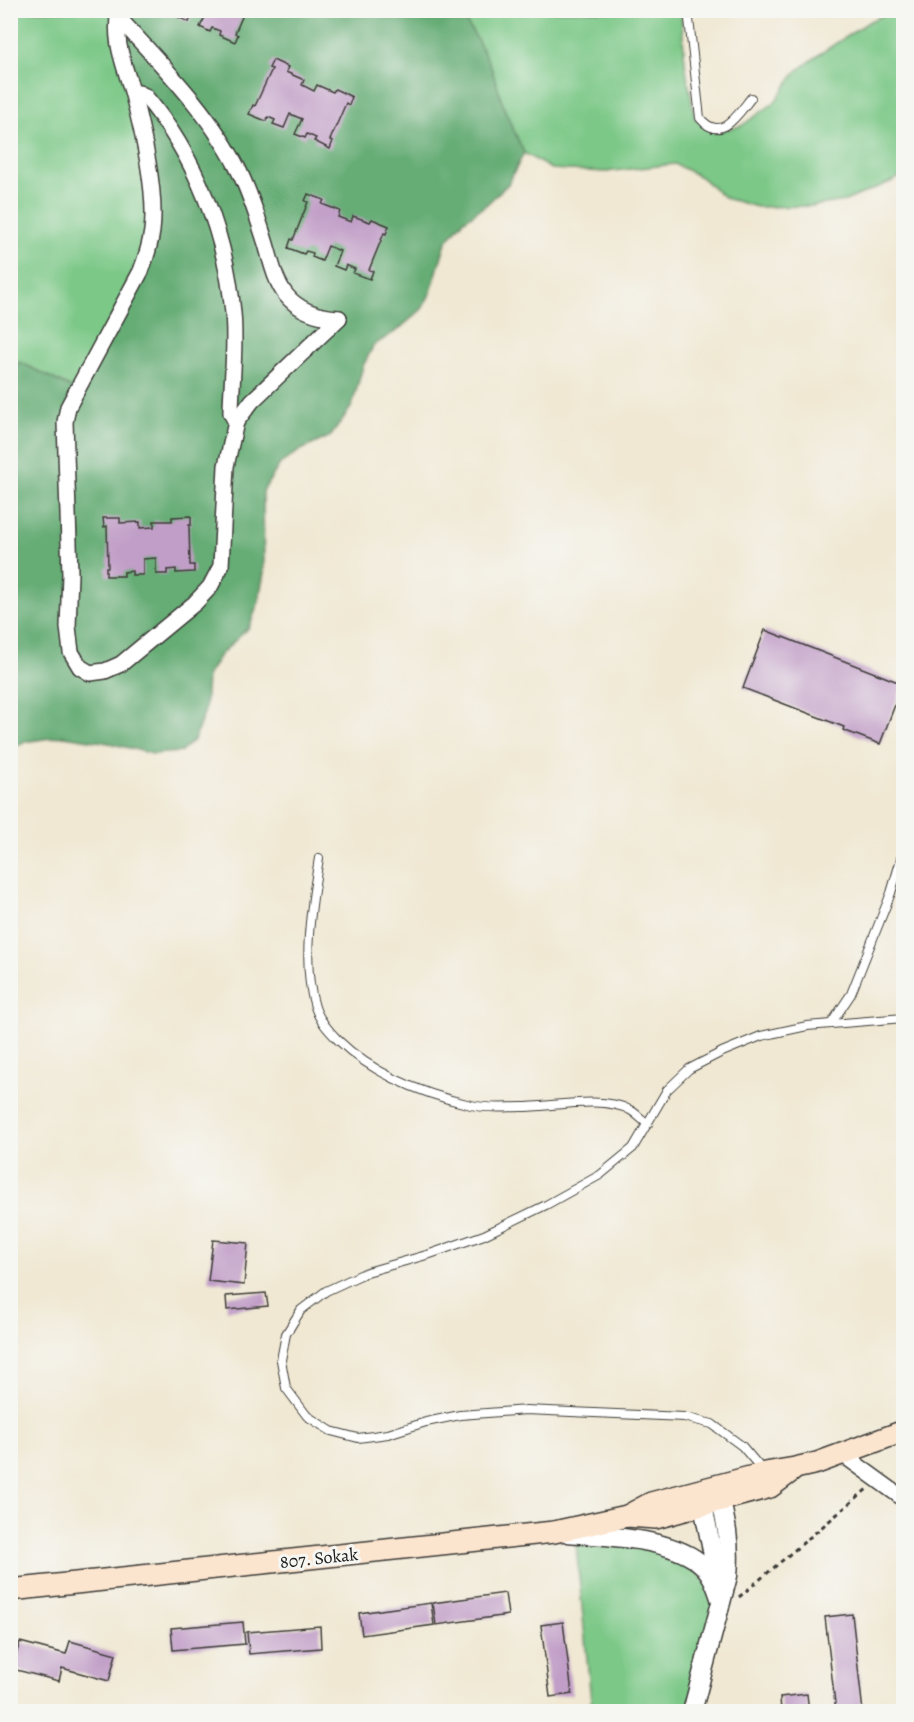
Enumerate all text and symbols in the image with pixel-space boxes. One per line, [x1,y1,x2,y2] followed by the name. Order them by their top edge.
[279,1542,359,1574] street label: 807. Sokak

